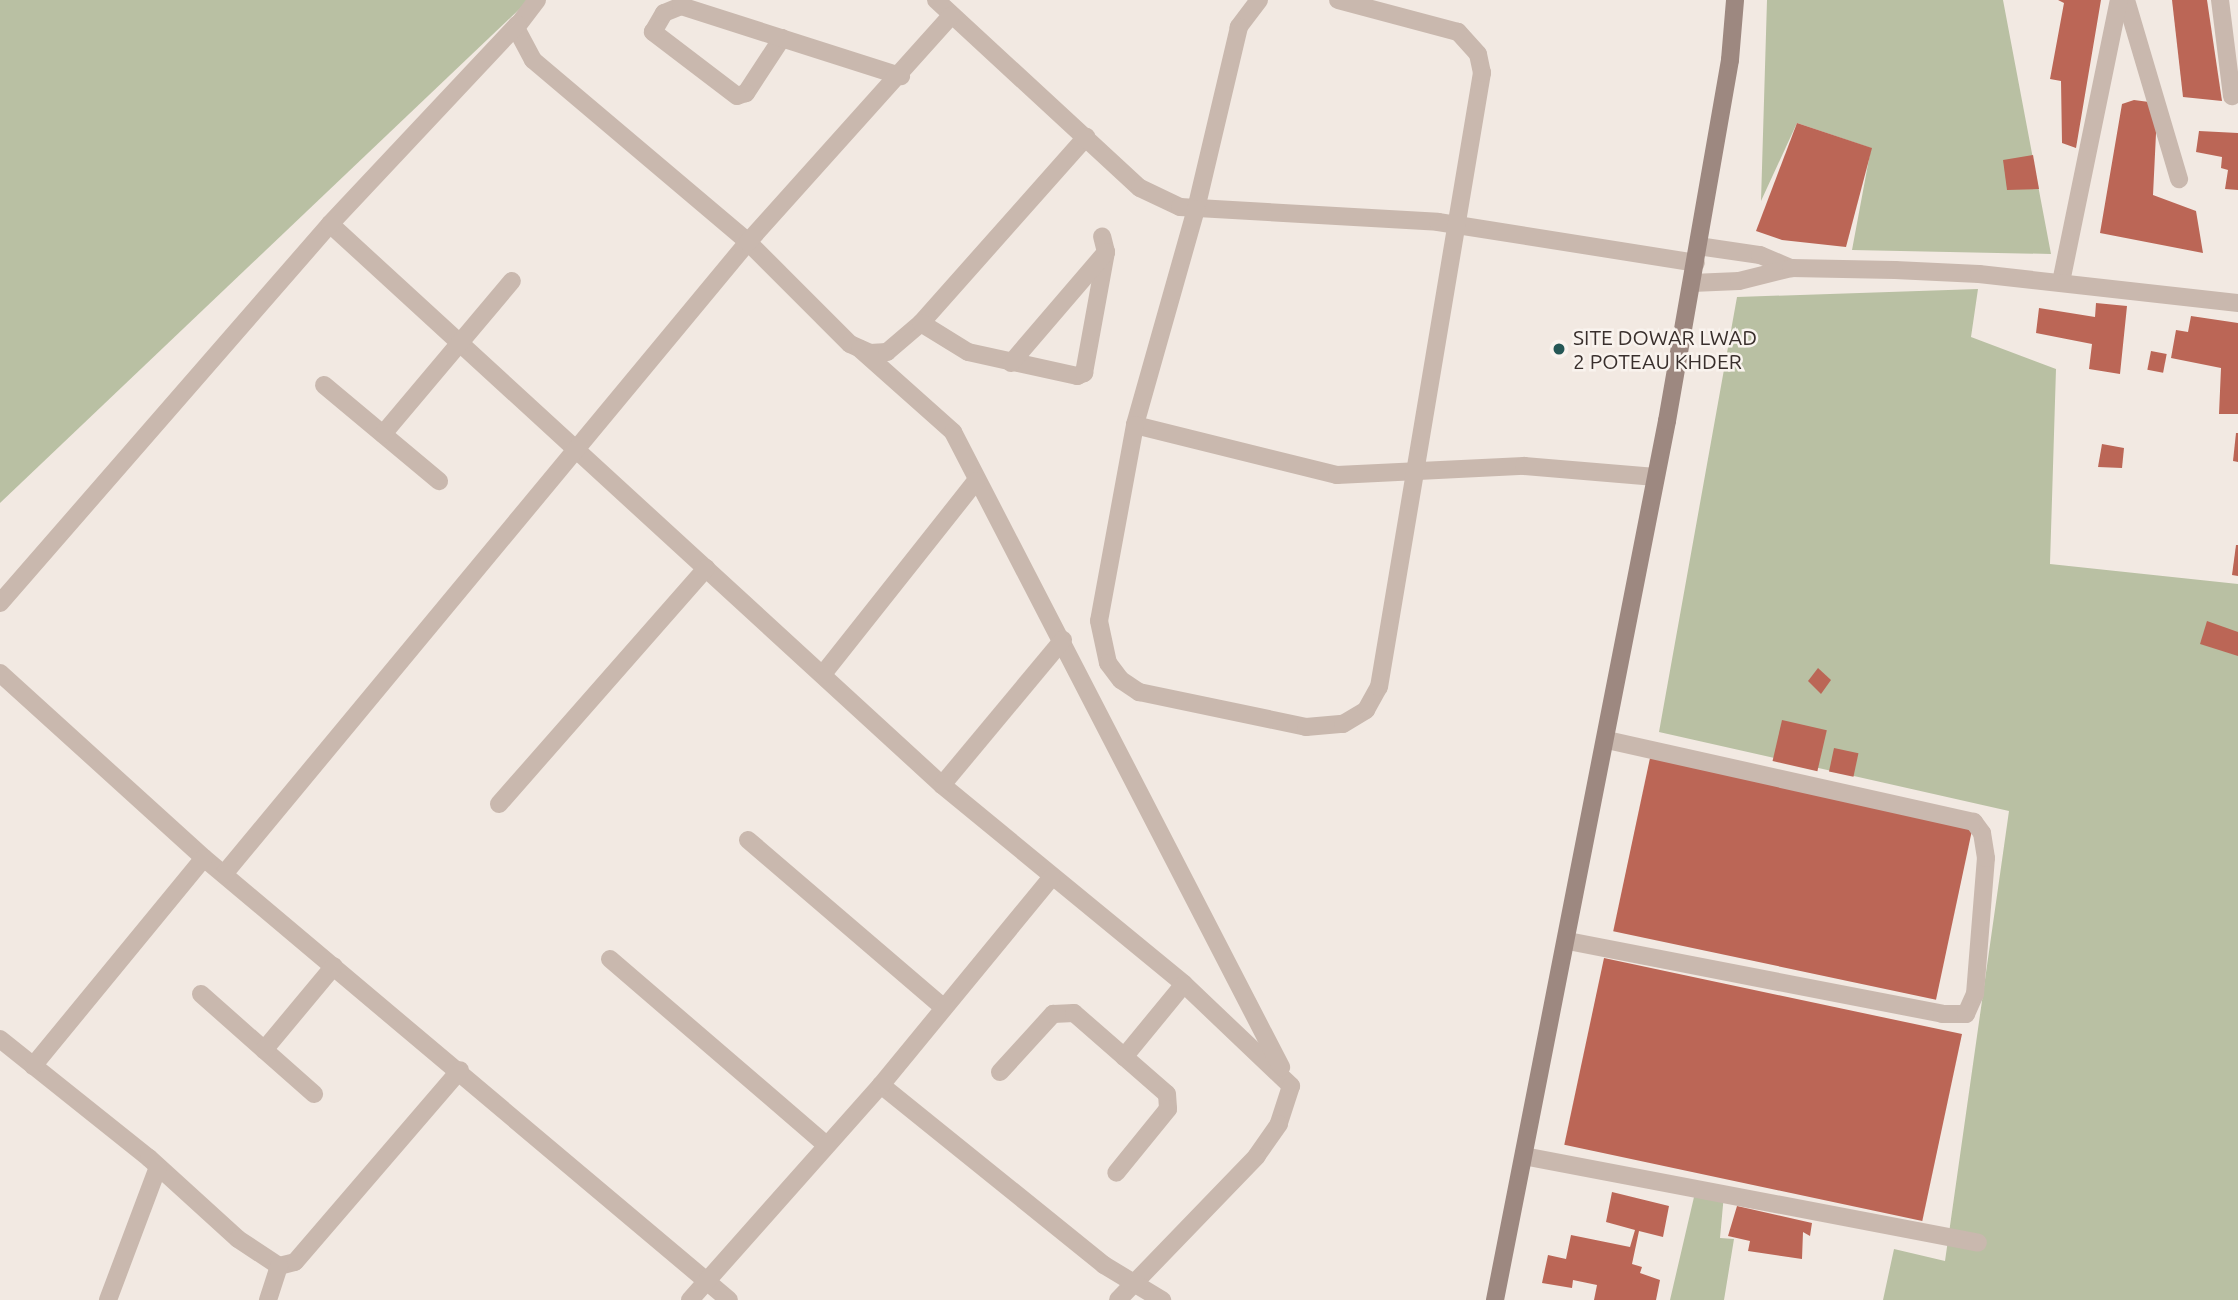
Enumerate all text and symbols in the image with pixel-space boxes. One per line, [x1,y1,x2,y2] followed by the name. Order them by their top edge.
[1573,324,1757,374] place label: SITE DOWAR LWAD 2 POTEAU KHDER
[1551,341,1567,357] marker: SITE DOWAR LWAD 2 POTEAU KHDER

